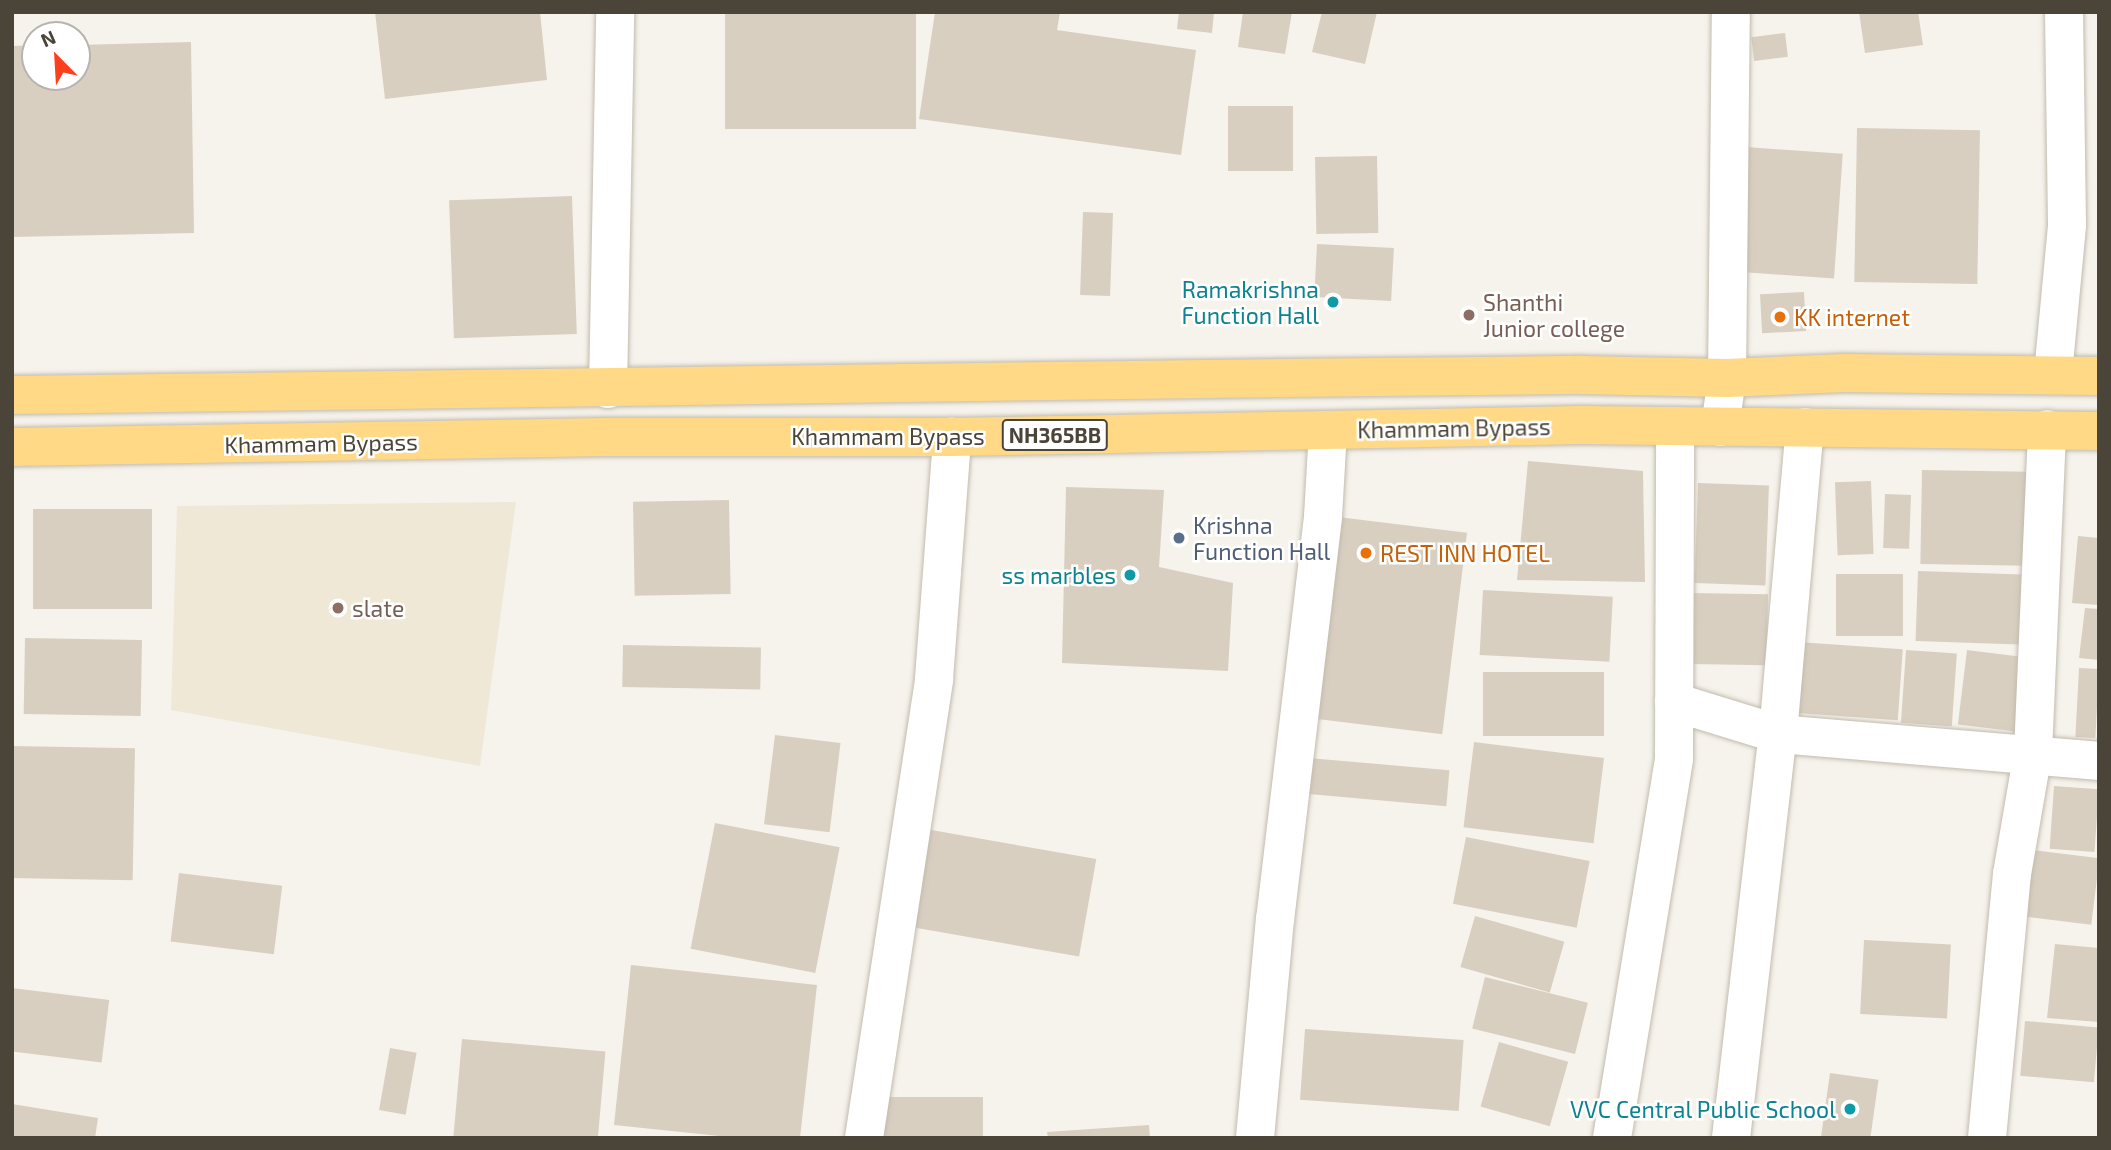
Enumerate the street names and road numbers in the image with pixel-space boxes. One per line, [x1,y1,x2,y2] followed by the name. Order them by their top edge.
[1357,413,1551,443] street label: Khammam Bypass
[1001,418,1109,452] road number: NH365BB
[791,422,985,450] street label: Khammam Bypass
[224,428,418,458] street label: Khammam Bypass

